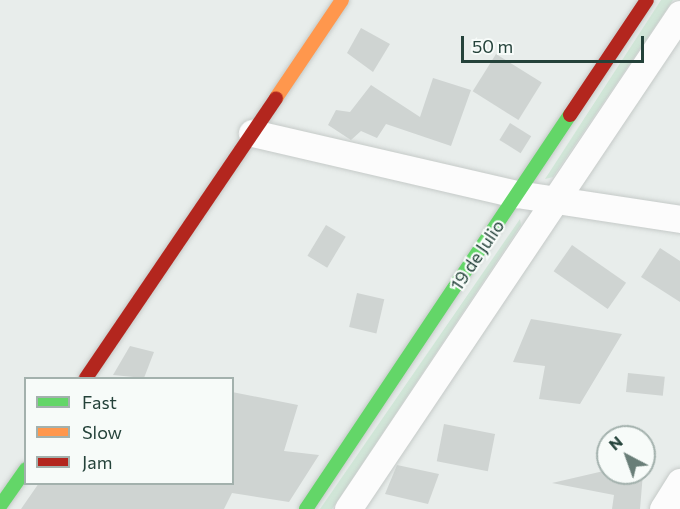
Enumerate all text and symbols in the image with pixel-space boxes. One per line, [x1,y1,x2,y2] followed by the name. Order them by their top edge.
[464,24,647,62] scale bar
[472,35,513,57] text: 50 m
[445,216,509,294] street label: 19 de Julio
[24,377,234,485] legend
[82,391,117,413] text: Fast
[82,421,122,443] text: Slow
[596,425,656,485] north arrow
[604,431,626,454] text: N
[82,451,112,473] text: Jam

